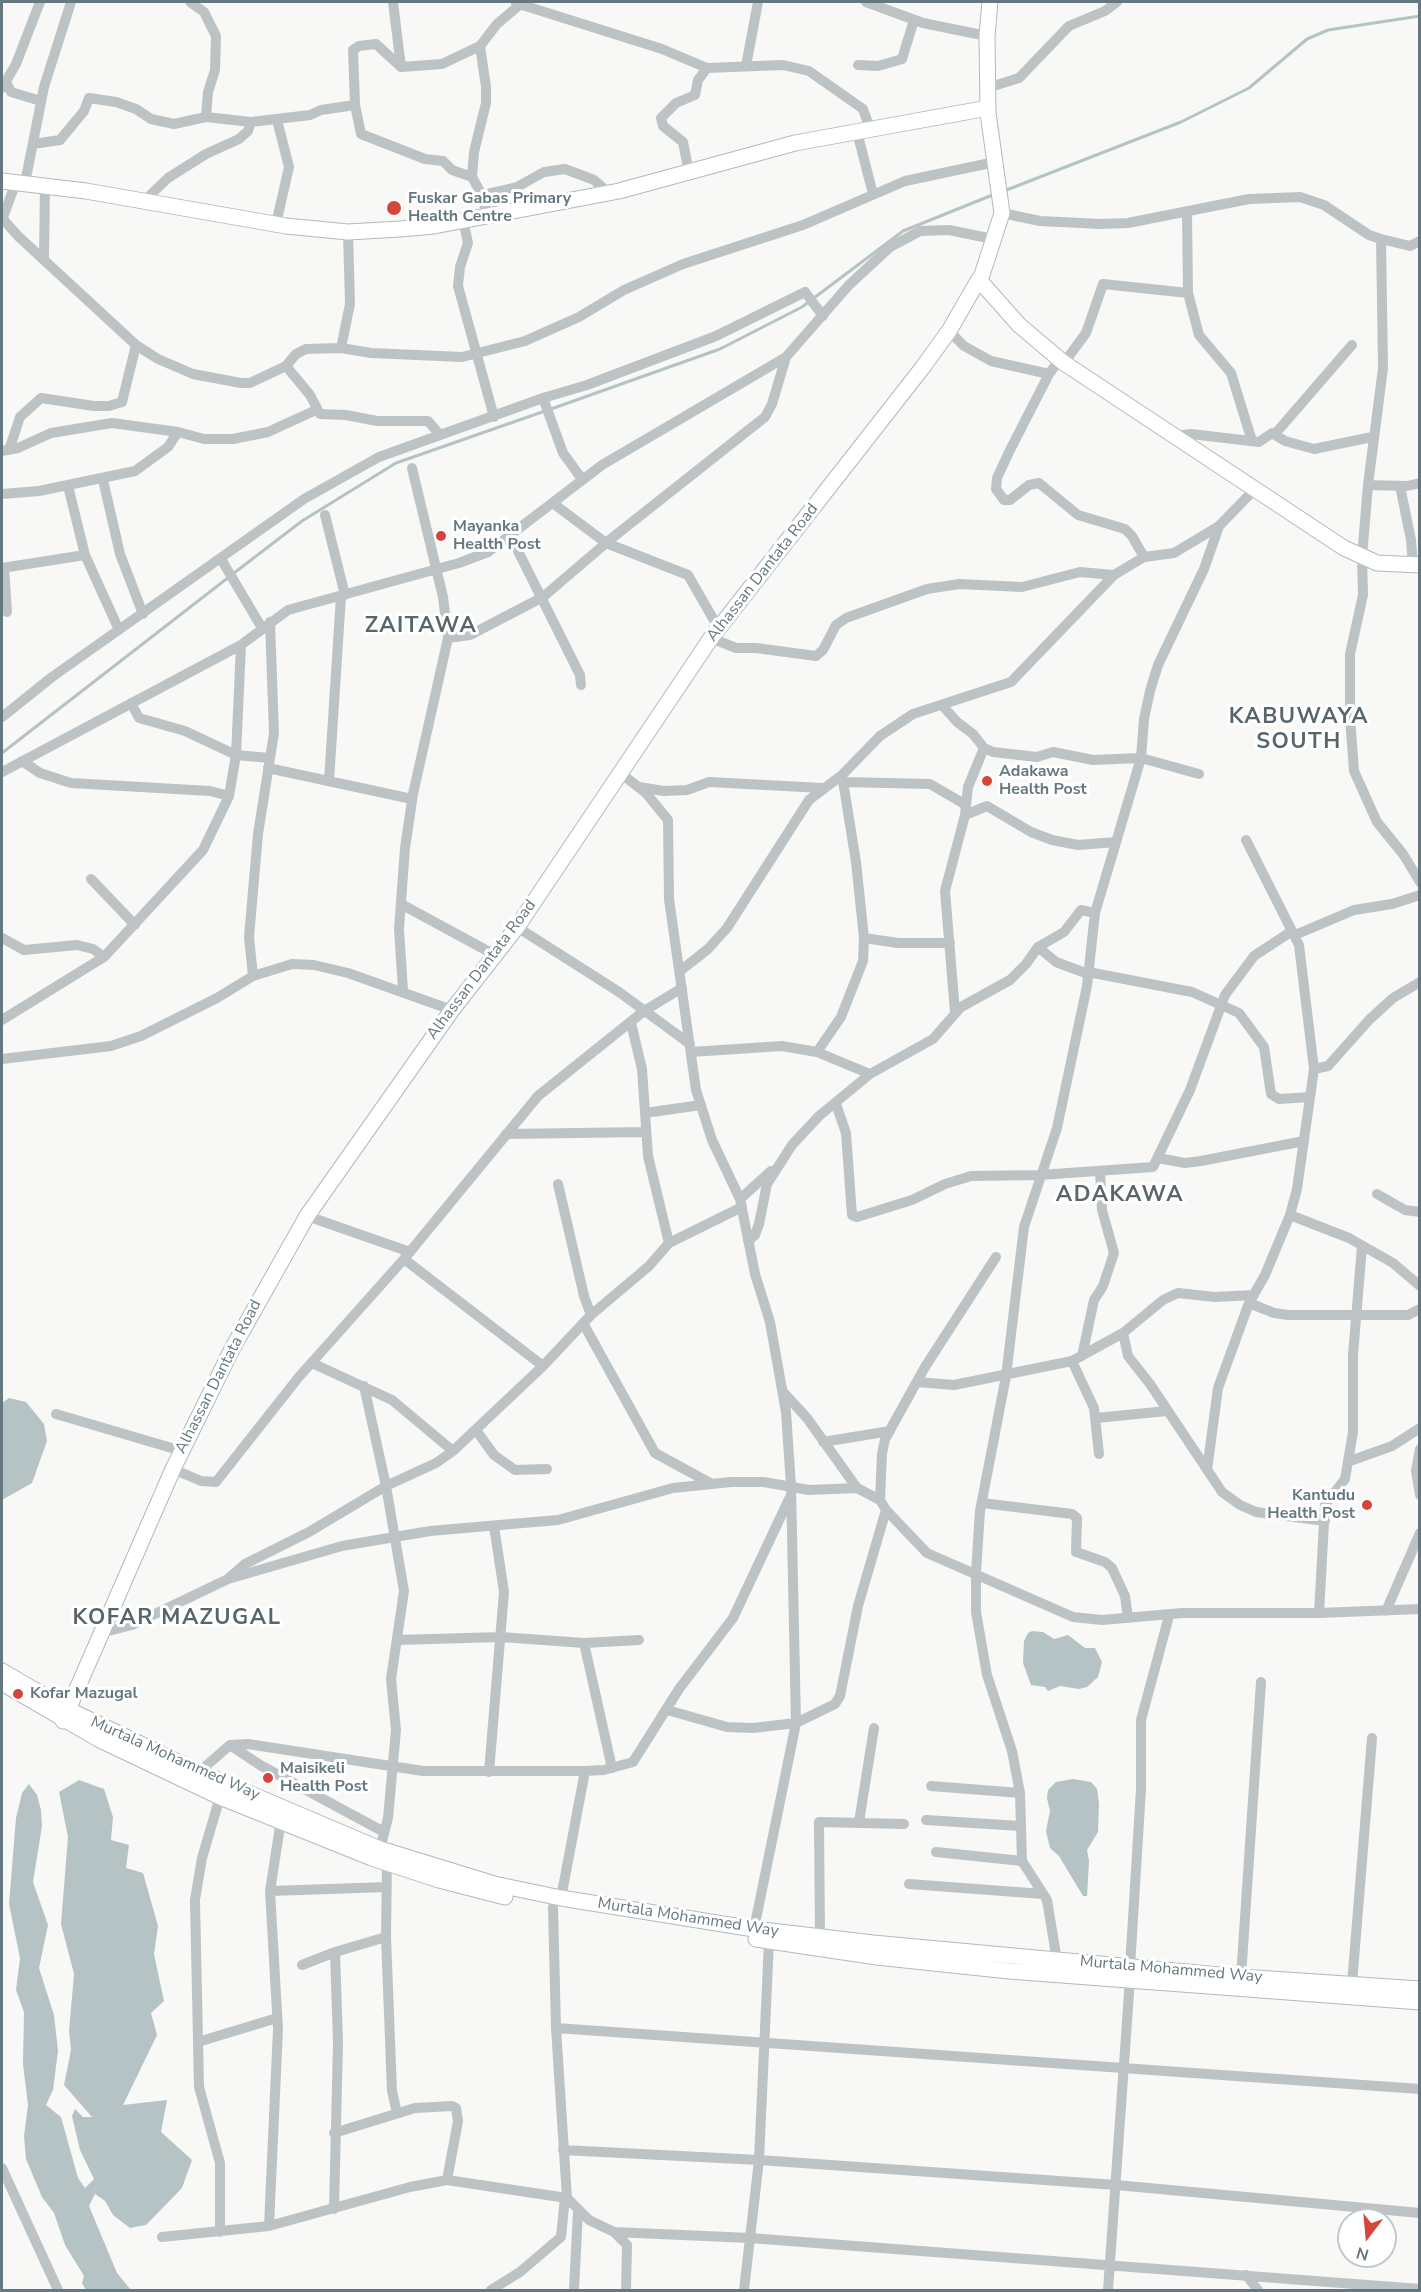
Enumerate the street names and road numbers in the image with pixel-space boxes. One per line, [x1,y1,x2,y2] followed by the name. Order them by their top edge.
[703,500,823,646] street label: Alhassan Dantata Road
[423,896,541,1044] street label: Alhassan Dantata Road
[172,1297,266,1457] street label: Alhassan Dantata Road
[87,1713,263,1805] street label: Murtala Mohammed Way
[596,1894,780,1942] street label: Murtala Mohammed Way
[1079,1952,1263,1988] street label: Murtala Mohammed Way

